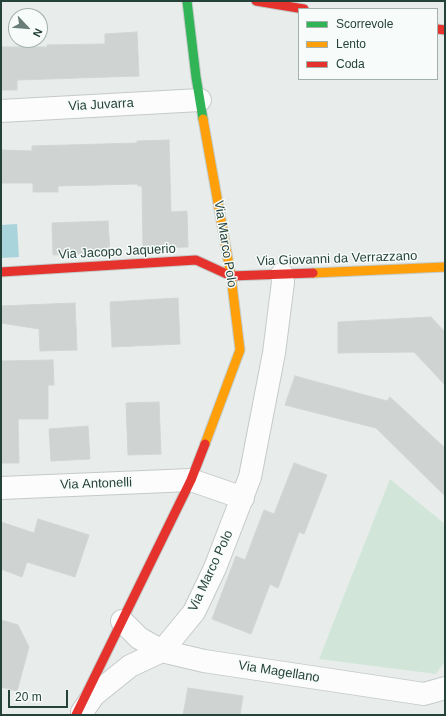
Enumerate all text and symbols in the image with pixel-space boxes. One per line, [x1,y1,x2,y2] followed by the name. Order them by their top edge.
[8,8,48,48] north arrow
[298,8,438,80] legend
[336,17,393,31] text: Scorrevole
[31,27,45,39] text: N
[336,37,366,51] text: Lento
[336,57,365,71] text: Coda
[68,95,134,115] street label: Via Juvarra
[210,199,240,289] street label: Via Marco Polo
[58,241,176,263] street label: Via Jacopo Jaquerio
[256,248,418,270] street label: Via Giovanni da Verrazzano
[60,475,132,493] street label: Via Antonelli
[185,528,237,614] street label: Via Marco Polo
[237,658,321,686] street label: Via Magellano
[10,682,70,708] scale bar
[15,690,42,704] text: 20 m

